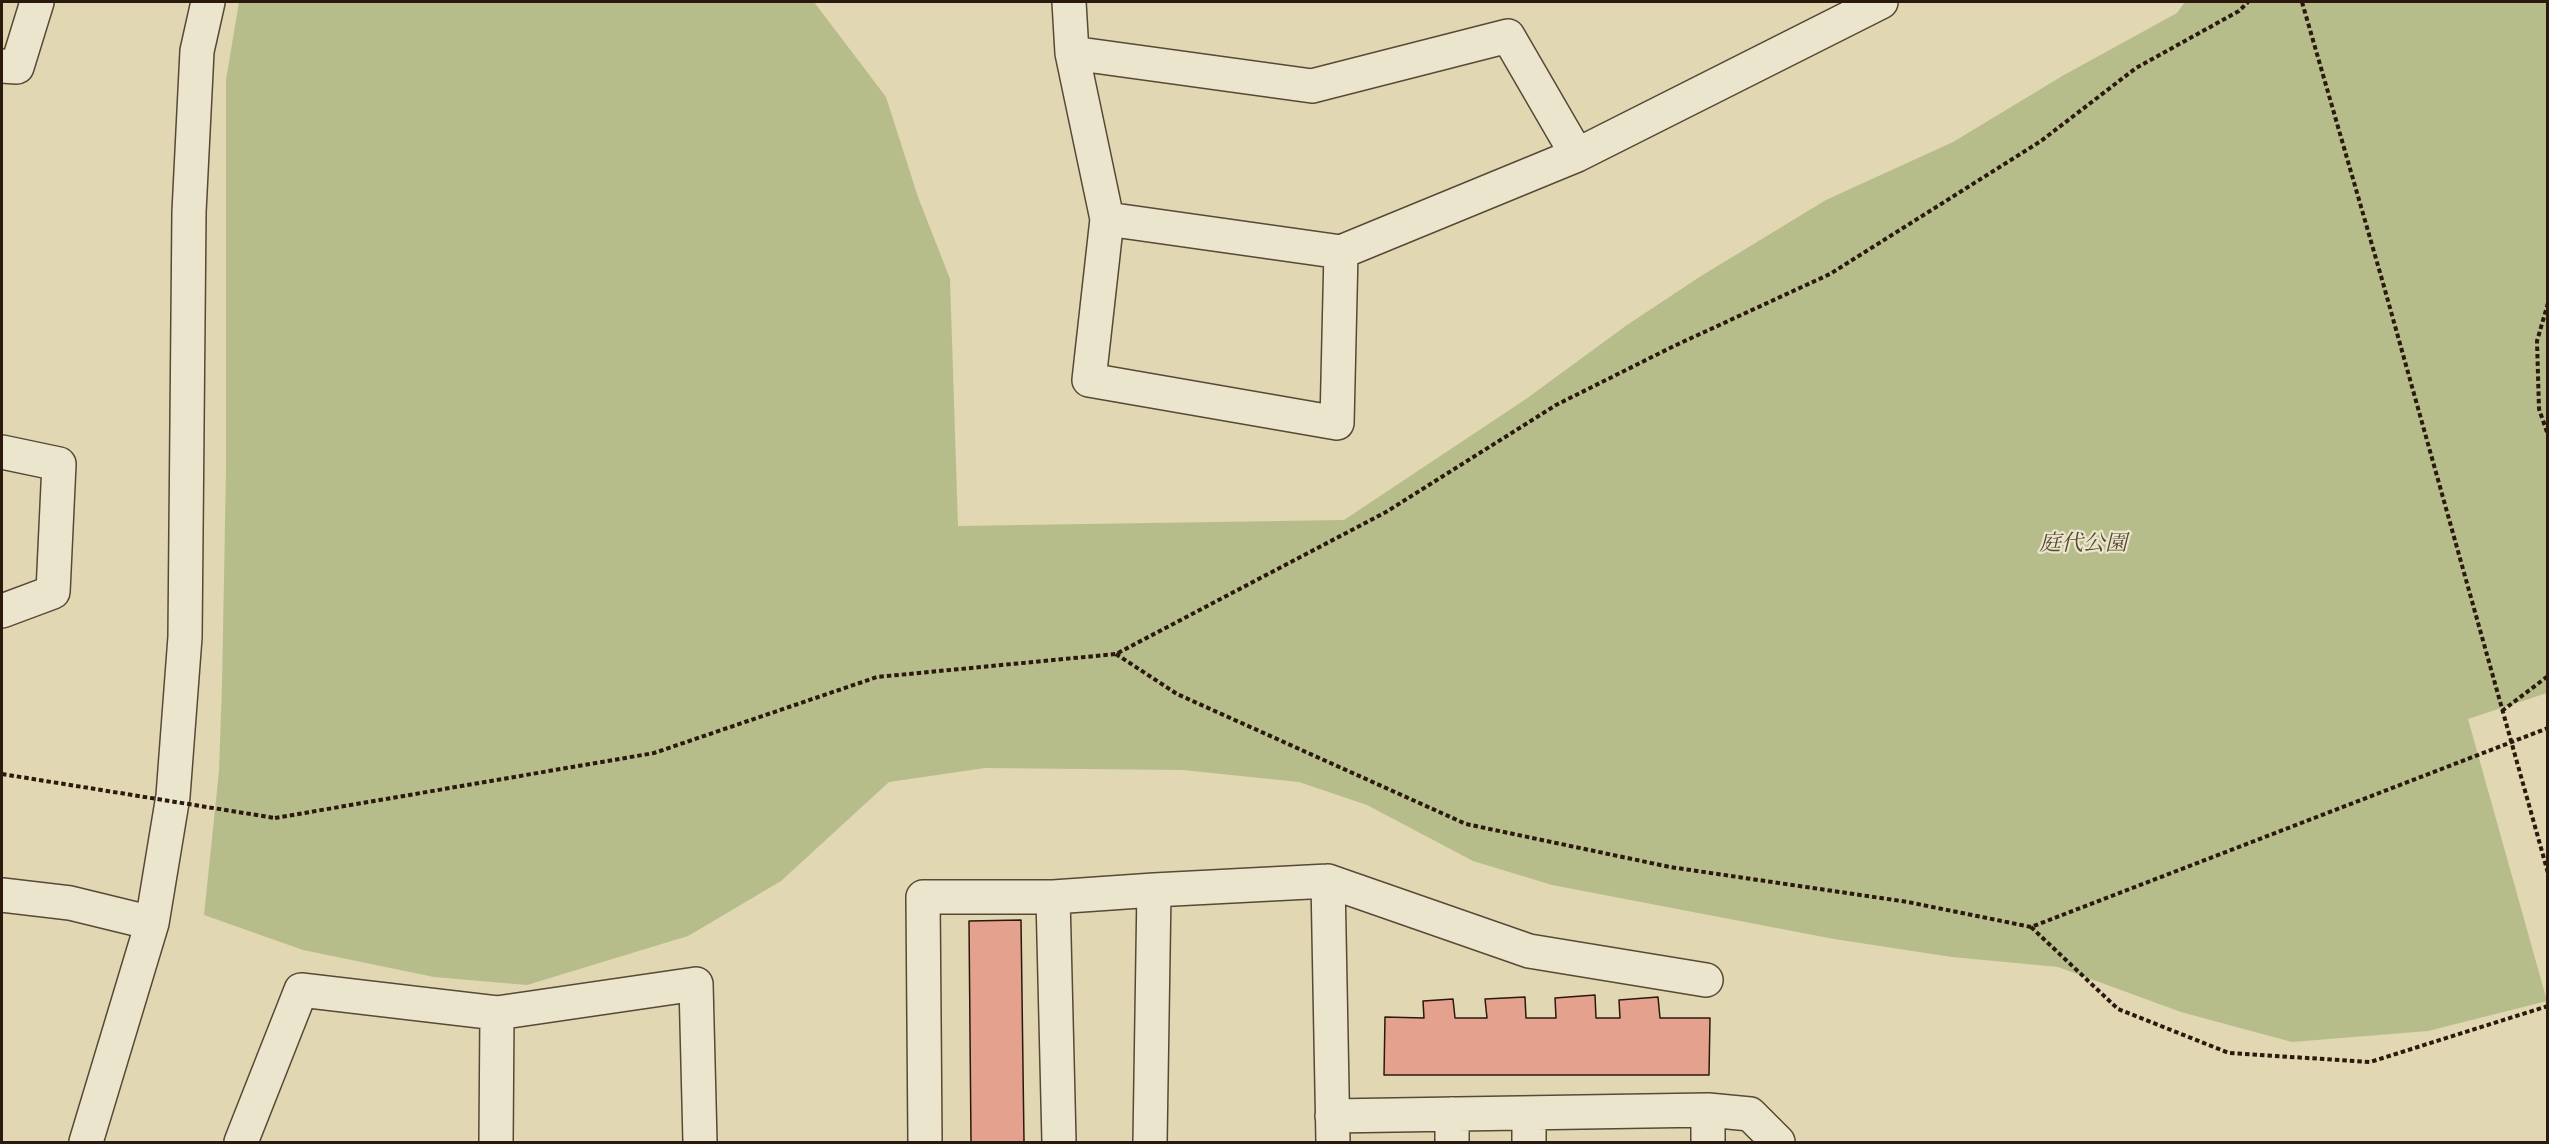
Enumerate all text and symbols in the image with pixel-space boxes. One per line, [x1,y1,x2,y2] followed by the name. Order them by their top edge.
[2039,532,2127,558] park label: 庭代公園

